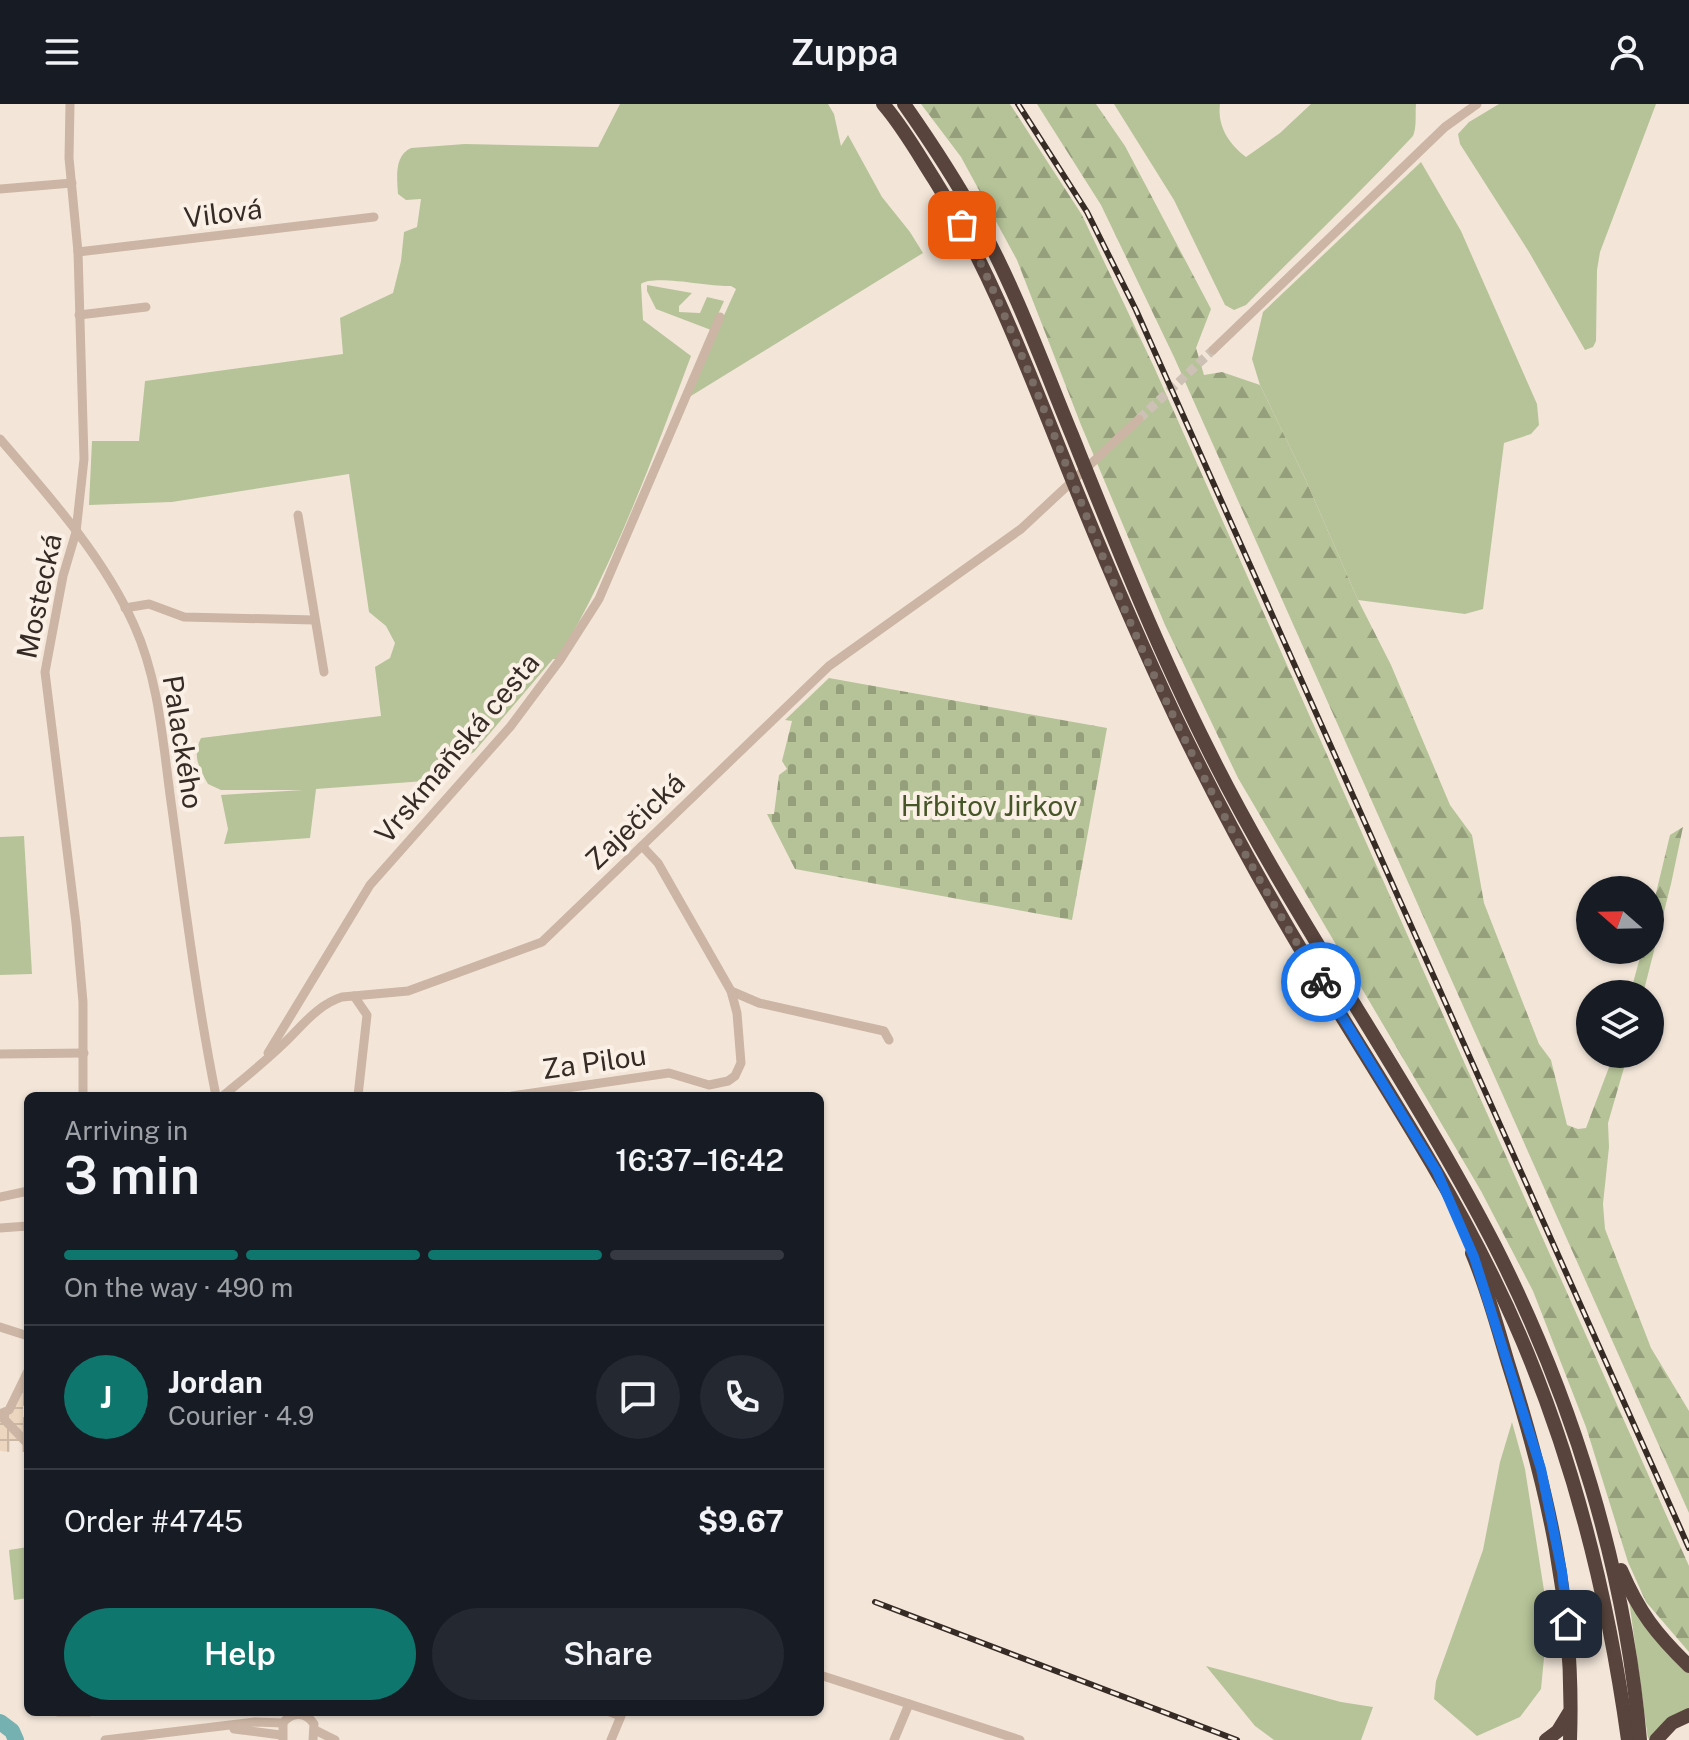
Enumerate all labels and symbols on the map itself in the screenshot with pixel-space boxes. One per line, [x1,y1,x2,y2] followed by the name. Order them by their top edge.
[182,191,264,234] street label: Vilová
[928,191,996,259] pin
[9,531,68,661] street label: Mostecká
[368,646,546,849] street label: Vrskmaňská cesta
[157,673,210,811] street label: Palackého
[578,765,691,876] street label: Zaječická
[901,789,1077,822] park label: Hřbitov Jirkov
[1576,876,1664,964] north arrow
[1281,942,1361,1022] courier
[540,1038,648,1085] street label: Za Pilou
[1534,1590,1602,1658] pin

